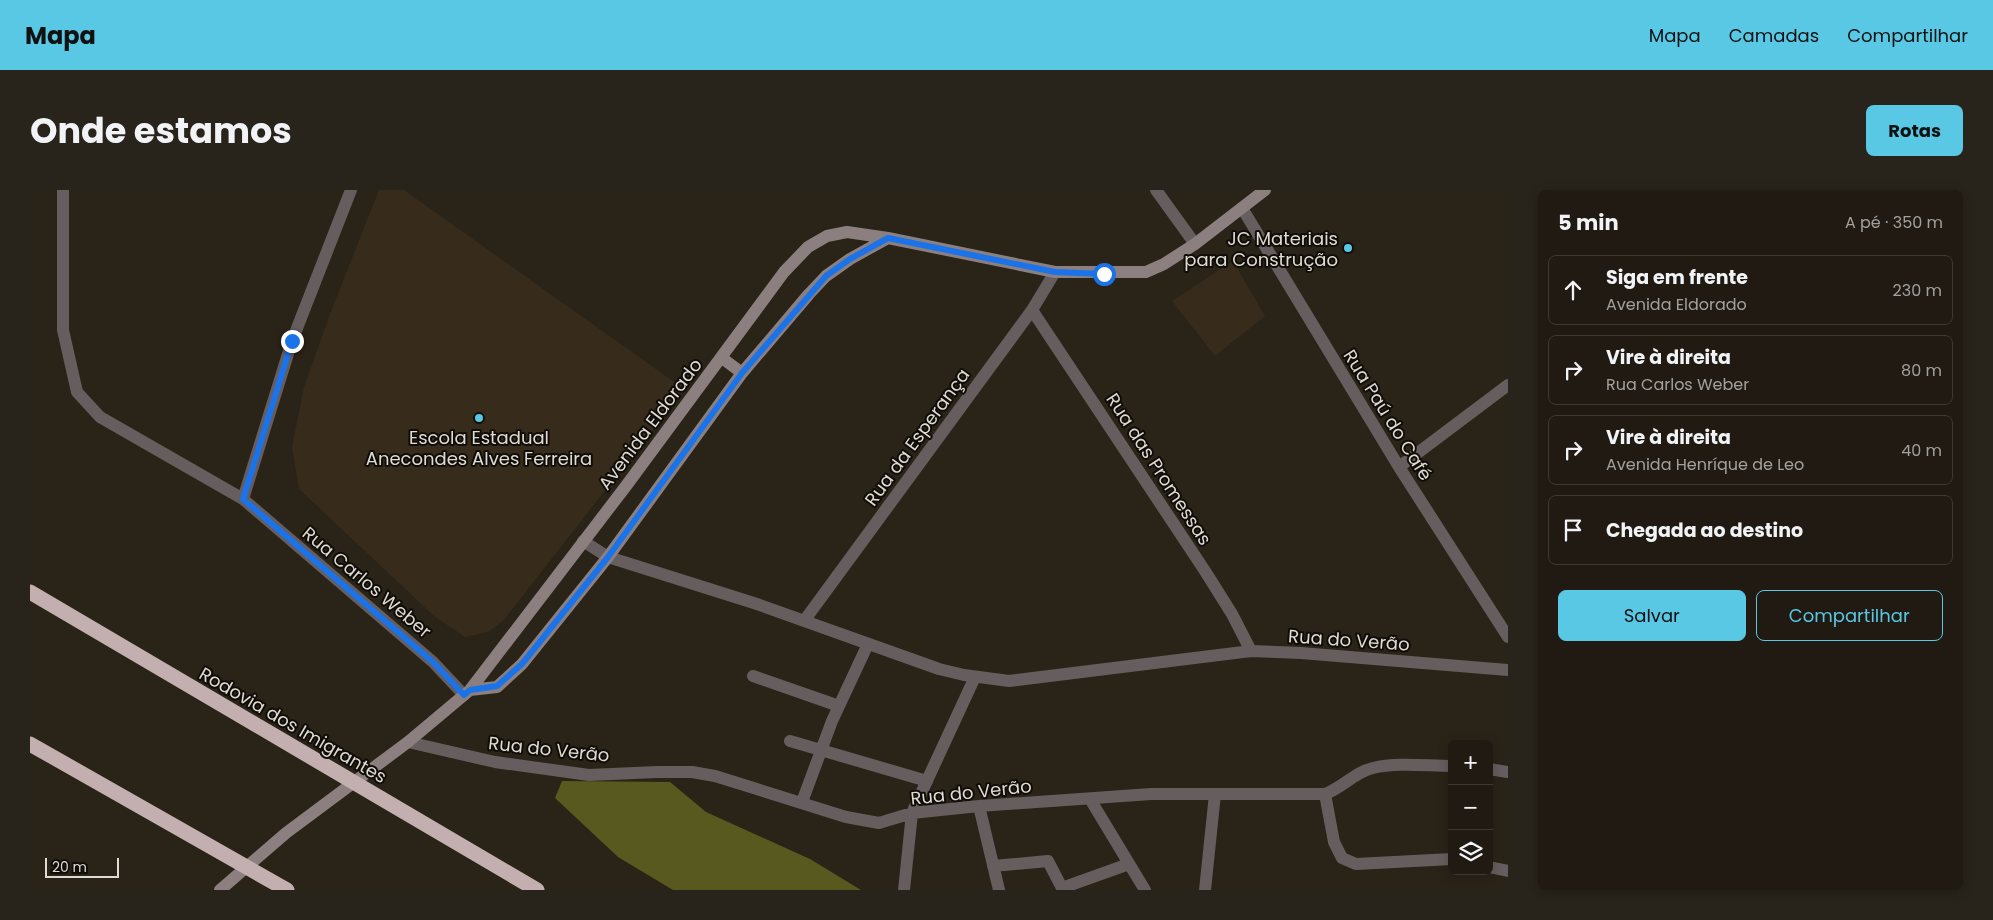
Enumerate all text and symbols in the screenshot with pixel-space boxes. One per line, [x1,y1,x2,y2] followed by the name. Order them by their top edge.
[25,19,96,52] text: Mapa
[1649,23,1701,48] text: Mapa
[1729,23,1819,48] text: Camadas
[1847,23,1968,48] text: Compartilhar
[1866,105,1963,156] button: Rotas
[30,106,292,155] text: Onde estamos
[1558,208,1619,237] text: 5 min
[1845,211,1943,234] text: A pé · 350 m
[1184,226,1338,272] place label: JC Materiais para Construção
[1342,242,1354,254] marker: JC Materiais para Construção
[1093,263,1116,286] route start
[1606,264,1748,291] text: Siga em frente
[1559,276,1587,304] icon: ahead
[1893,279,1942,302] text: 230 m
[1606,293,1747,316] text: Avenida Eldorado
[281,330,304,353] route end
[1606,344,1731,371] text: Vire à direita
[1338,345,1438,485] street label: Rua Paú do Café
[592,353,708,495] street label: Avenida Eldorado
[1559,356,1587,384] icon: right
[1901,359,1942,382] text: 80 m
[859,363,975,511] street label: Rua da Esperança
[1606,373,1749,396] text: Rua Carlos Weber
[1100,388,1218,550] street label: Rua das Promessas
[473,412,485,424] marker: Escola Estadual Anecondes Alves Ferreira
[1606,424,1731,451] text: Vire à direita
[366,425,592,471] place label: Escola Estadual Anecondes Alves Ferreira
[1559,436,1587,464] icon: right
[1901,439,1942,462] text: 40 m
[1606,453,1804,476] text: Avenida Henríque de Leo
[1559,516,1587,544] icon: arrive
[1606,517,1803,544] text: Chegada ao destino
[297,521,437,644] street label: Rua Carlos Weber
[1558,590,1746,641] button: Salvar
[1756,590,1943,641] button: Compartilhar
[1287,623,1411,657] street label: Rua do Verão
[195,661,391,789] street label: Rodovia dos Imigrantes
[487,730,611,768] street label: Rua do Verão
[1448,740,1493,875] map controls
[1448,740,1493,785] button: +
[909,773,1033,811] street label: Rua do Verão
[1448,785,1493,830] button: −
[1448,830,1493,875] button: layers
[45,855,119,878] scale bar
[52,857,87,877] text: 20 m

